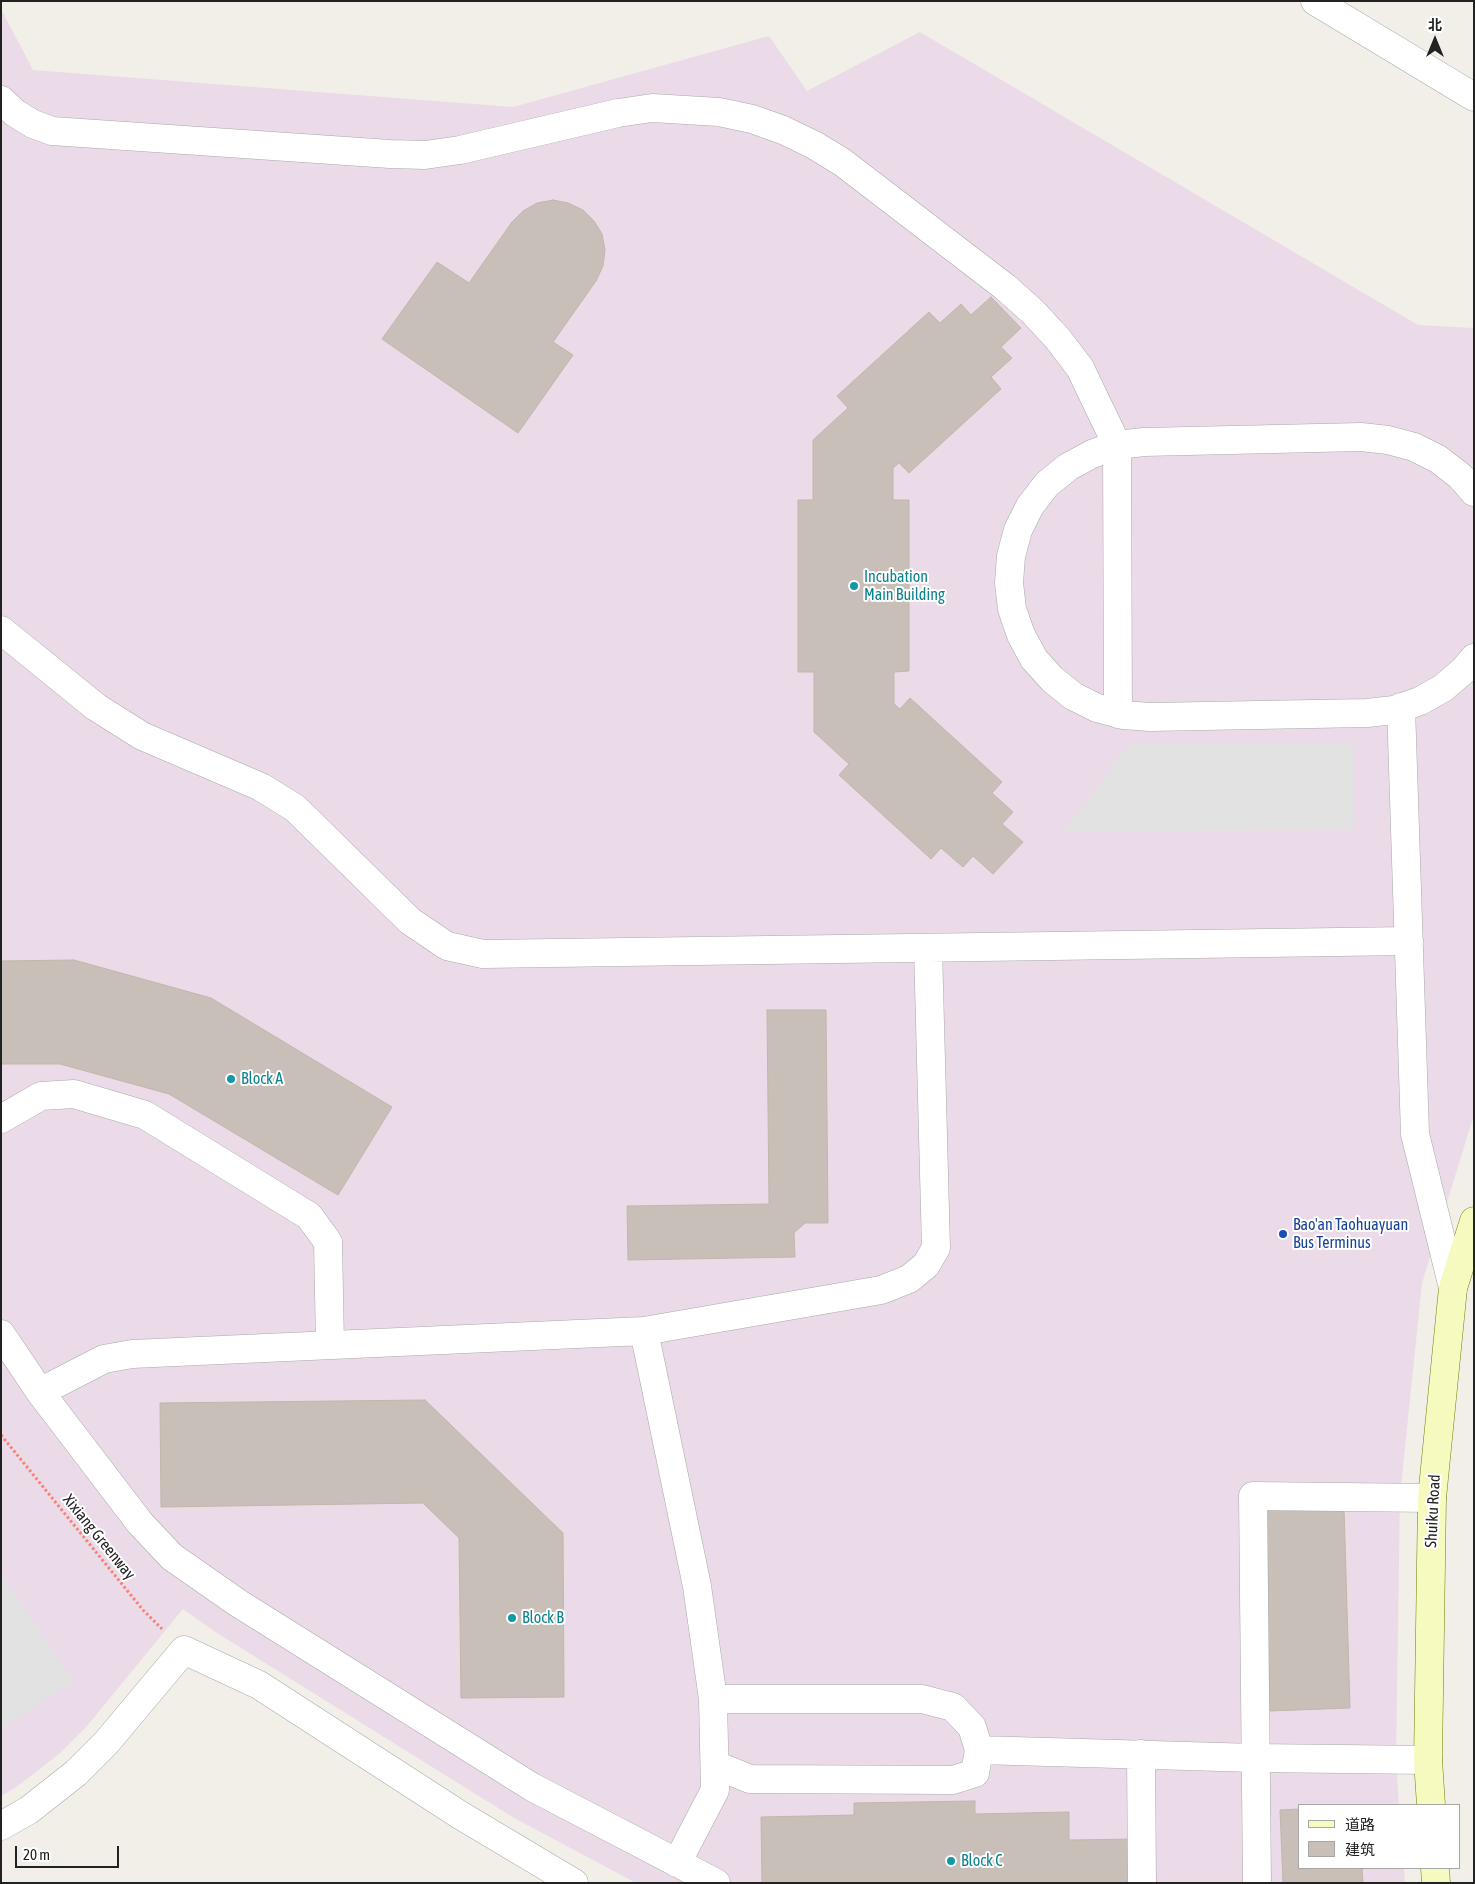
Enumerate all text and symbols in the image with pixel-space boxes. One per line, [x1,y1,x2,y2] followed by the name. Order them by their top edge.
[1410,15,1460,65] north arrow
[1428,17,1442,33] text: 北
[864,567,945,605] place label: Incubation Main Building
[848,580,860,592] marker: Incubation Main Building
[241,1069,283,1089] place label: Block A
[225,1073,237,1085] marker: Block A
[1293,1215,1408,1253] place label: Bao'an Taohuayuan Bus Terminus
[1277,1228,1289,1240] marker: Bao'an Taohuayuan Bus Terminus
[1421,1474,1445,1548] street label: Shuiku Road
[59,1490,139,1584] street label: Xixiang Greenway
[522,1608,564,1628] place label: Block B
[506,1612,518,1624] marker: Block B
[1298,1804,1460,1869] legend
[1345,1816,1375,1833] text: 道路
[18,1836,121,1868] scale bar
[1345,1841,1375,1858] text: 建筑
[23,1846,50,1863] text: 20 m
[961,1851,1003,1871] place label: Block C
[945,1855,957,1867] marker: Block C

